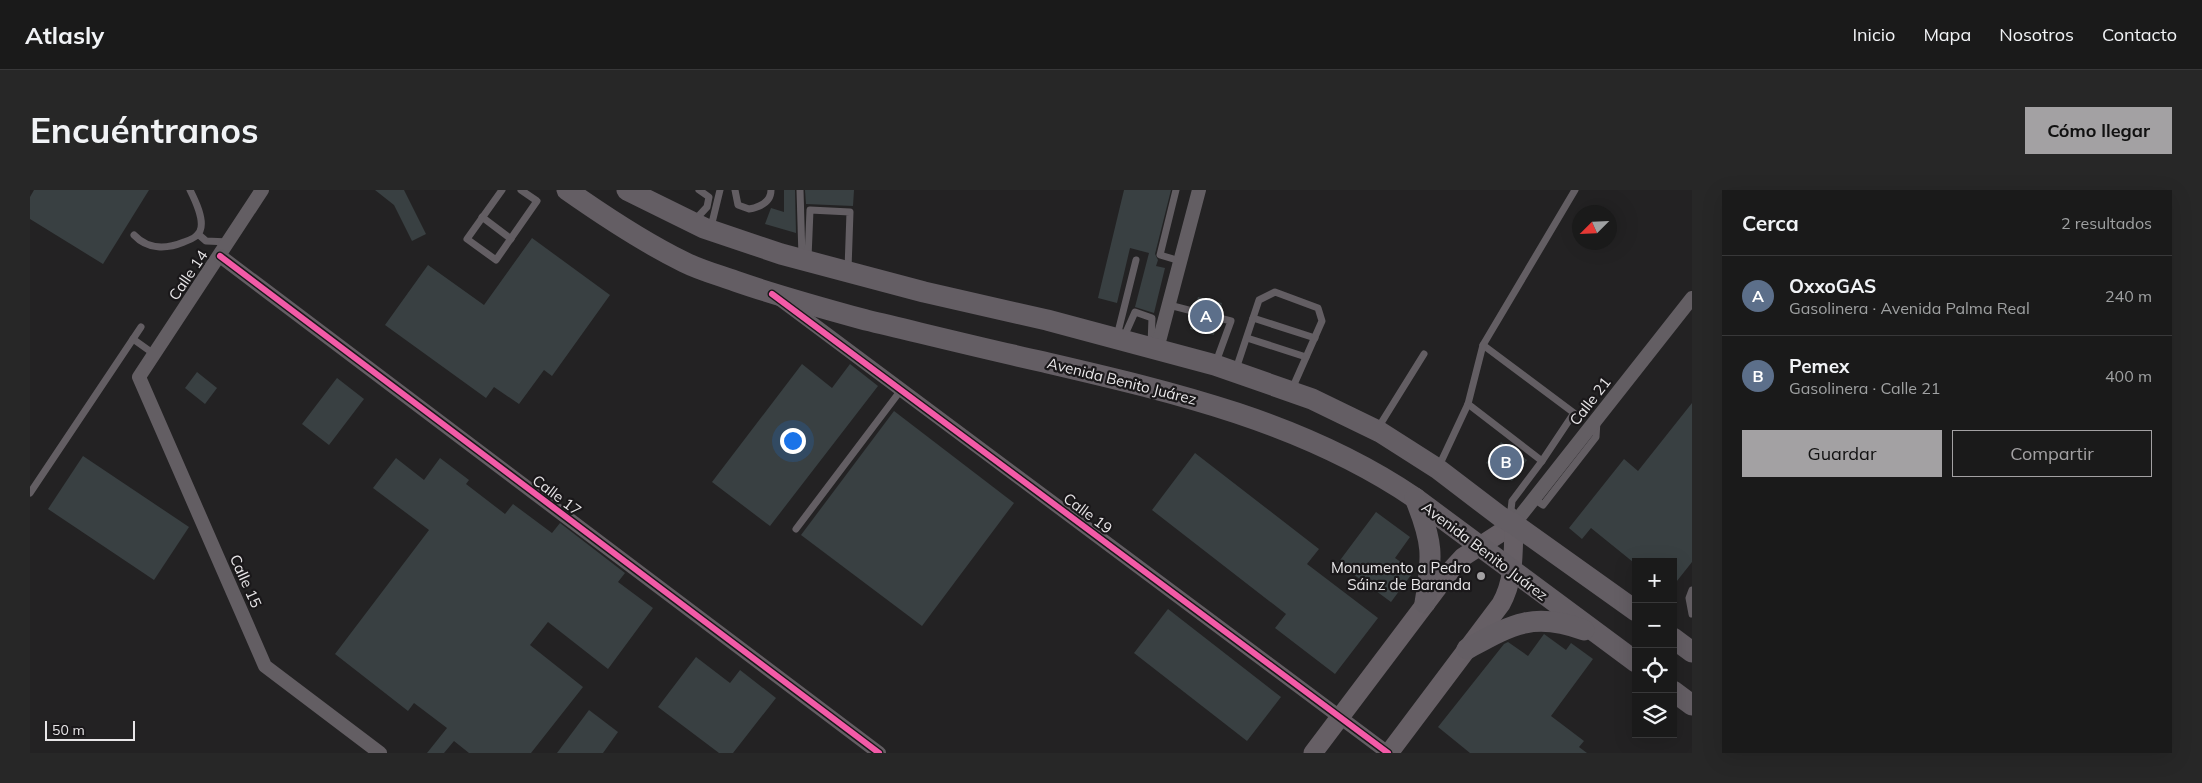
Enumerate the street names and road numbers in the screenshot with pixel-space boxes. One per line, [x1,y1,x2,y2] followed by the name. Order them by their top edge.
[164,246,212,304] street label: Calle 14
[1045,353,1199,409] street label: Avenida Benito Juárez
[1565,373,1615,429] street label: Calle 21
[529,470,585,520] street label: Calle 17
[1060,488,1116,538] street label: Calle 19
[1418,497,1552,605] street label: Avenida Benito Juárez
[226,551,266,611] street label: Calle 15

